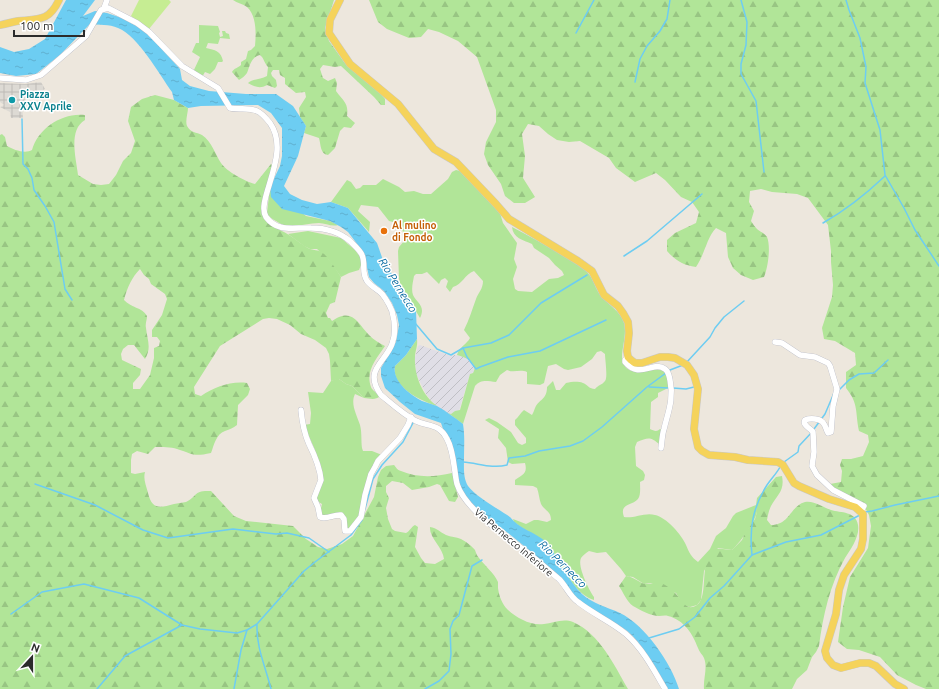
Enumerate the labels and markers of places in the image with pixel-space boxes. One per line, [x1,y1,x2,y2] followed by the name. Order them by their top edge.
[20,89,72,112] place label: Piazza XXV Aprile
[7,95,17,105] marker: Piazza XXV Aprile
[392,220,437,243] place label: Al mulino di Fondo
[379,226,389,236] marker: Al mulino di Fondo

